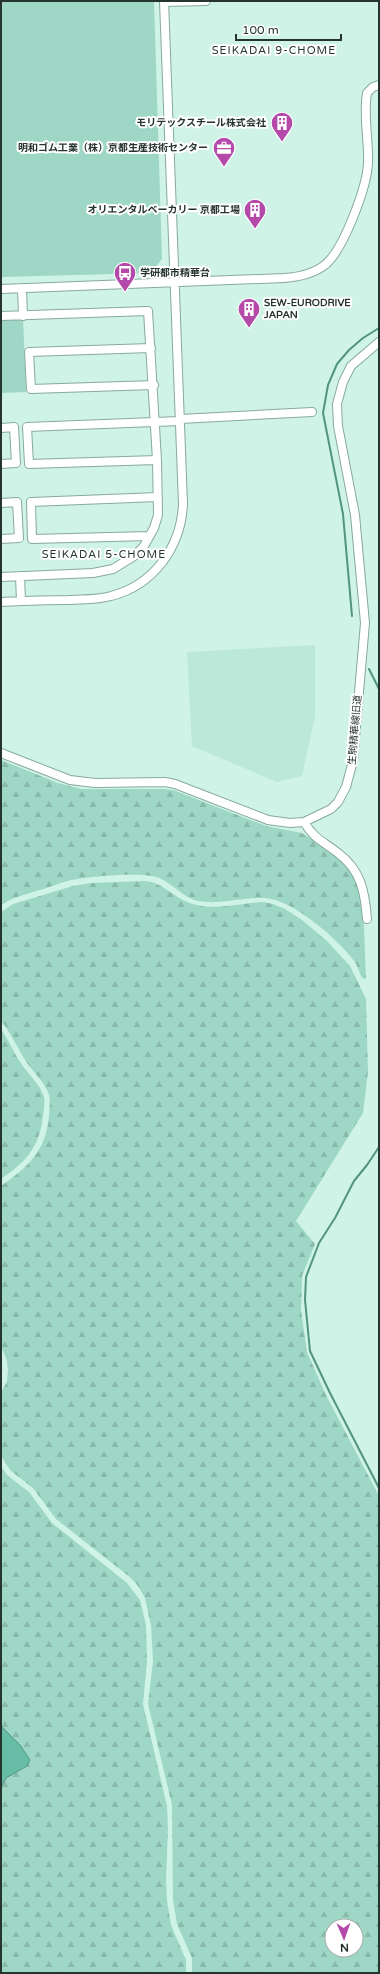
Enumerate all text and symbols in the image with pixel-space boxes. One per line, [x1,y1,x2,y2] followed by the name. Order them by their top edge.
[236,16,341,42] scale bar
[242,23,279,37] text: 100 m
[212,44,336,57] district label: SEIKADAI 9-CHOME
[269,110,295,143] building icon: モリテックスチール株式会社
[136,117,267,129] place label: モリテックスチール株式会社
[211,135,237,168] office icon: 明和ゴム工業（株）京都生産技術センター
[18,142,208,154] place label: 明和ゴム工業（株）京都生産技術センター
[242,197,268,230] building icon: オリエンタルベーカリー 京都工場
[87,204,240,216] place label: オリエンタルベーカリー 京都工場
[112,260,138,293] bus stop icon: 学研都市精華台
[140,267,210,279] place label: 学研都市精華台
[236,296,262,329] building icon: SEW-EURODRIVE JAPAN
[263,297,351,321] place label: SEW-EURODRIVE JAPAN
[42,548,166,561] district label: SEIKADAI 5-CHOME
[346,695,364,765] street label: 生駒精華線旧道
[324,1918,364,1958] north arrow
[340,1941,349,1954] text: N

